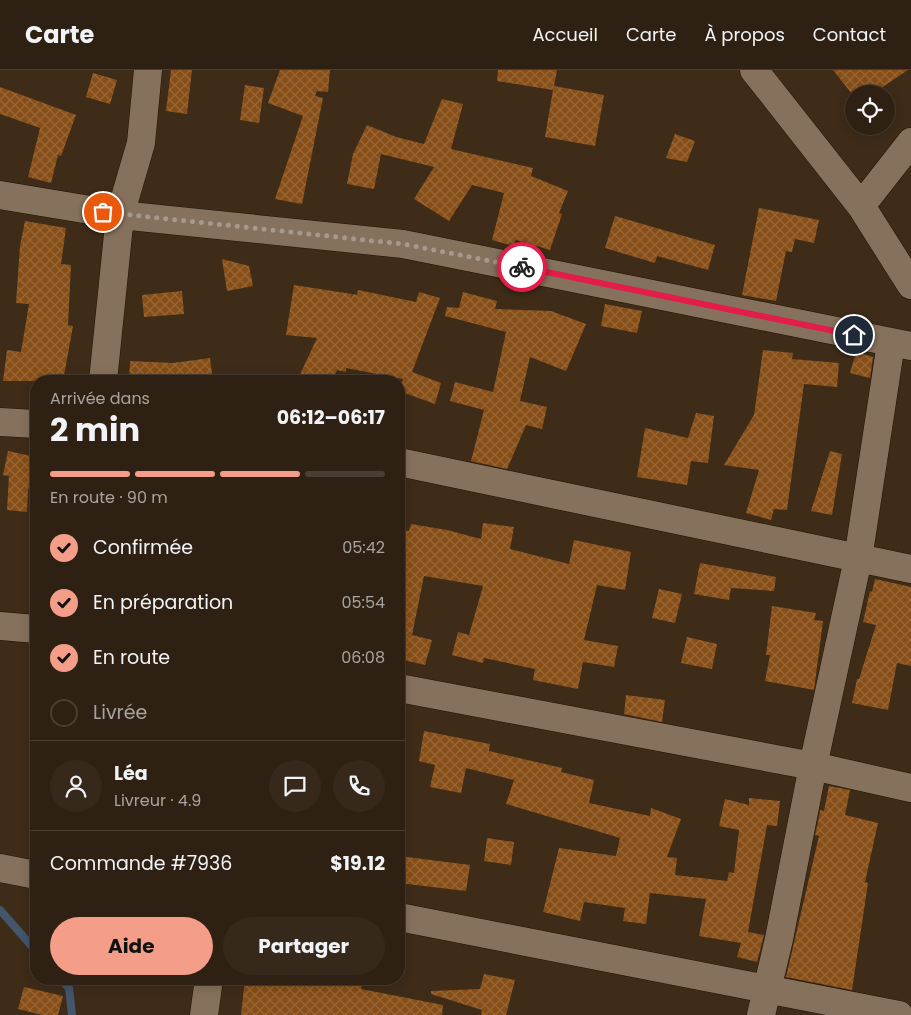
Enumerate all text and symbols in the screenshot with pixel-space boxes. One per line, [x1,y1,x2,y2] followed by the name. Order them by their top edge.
[25,18,94,51] text: Carte
[532,22,598,47] text: Accueil
[626,22,676,47] text: Carte
[704,22,785,47] text: À propos
[813,22,886,47] text: Contact
[845,85,895,135] map controls
[845,85,895,135] button: locate
[82,191,124,233] pin
[89,198,117,226] icon: bag
[497,242,547,292] courier
[508,253,536,281] icon: bike
[833,314,875,356] pin
[840,321,868,349] icon: home
[50,387,150,410] text: Arrivée dans
[277,404,385,431] text: 06:12–06:17
[50,407,140,452] text: 2 min
[50,486,168,509] text: En route · 90 m
[50,534,78,562] icon: check
[93,534,193,561] text: Confirmée
[342,536,385,559] text: 05:42
[50,589,78,617] icon: check
[93,589,233,616] text: En préparation
[341,591,385,614] text: 05:54
[50,644,78,672] icon: check
[93,644,170,671] text: En route
[341,646,385,669] text: 06:08
[93,699,147,726] text: Livrée
[50,760,102,812] button: person
[114,760,148,787] text: Léa
[269,760,321,812] button: chat
[333,760,385,812] button: phone
[114,789,201,812] text: Livreur · 4.9
[50,850,232,877] text: Commande #7936
[330,850,385,877] text: $19.12
[50,917,213,975] button: Aide
[223,917,385,975] button: Partager

